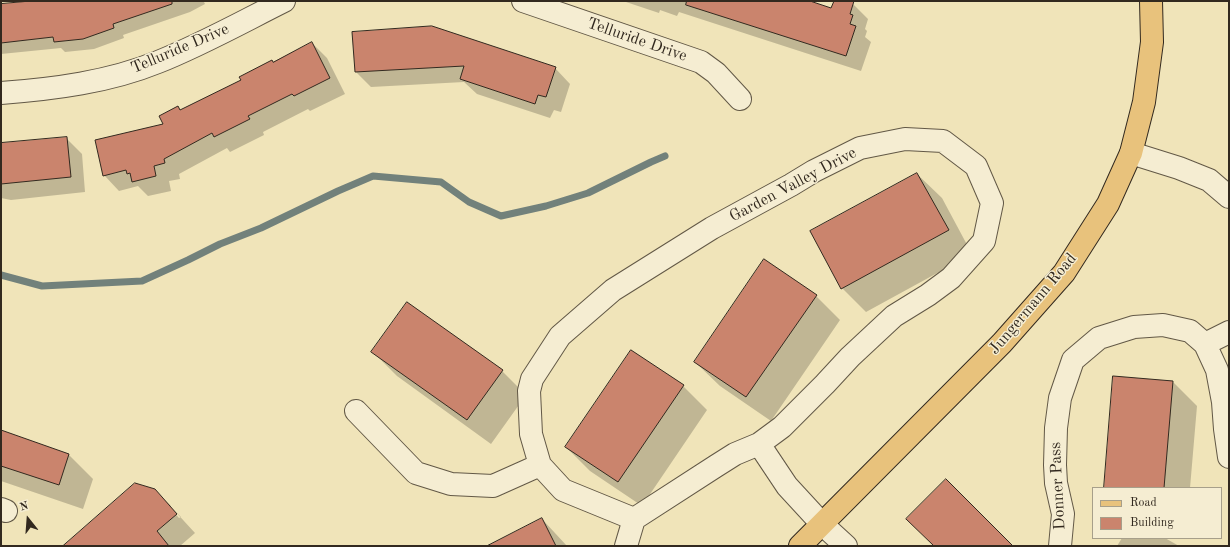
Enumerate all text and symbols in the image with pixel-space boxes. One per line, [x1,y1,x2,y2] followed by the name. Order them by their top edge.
[585,14,689,66] street label: Telluride Drive
[128,20,232,78] street label: Telluride Drive
[726,143,860,227] street label: Garden Valley Drive
[985,249,1081,359] street label: Jungermann Road
[1046,442,1070,530] street label: Donner Pass
[1092,487,1222,539] legend
[1130,497,1157,509] text: Road
[8,499,48,539] north arrow
[19,501,30,514] text: N
[1130,517,1174,529] text: Building

